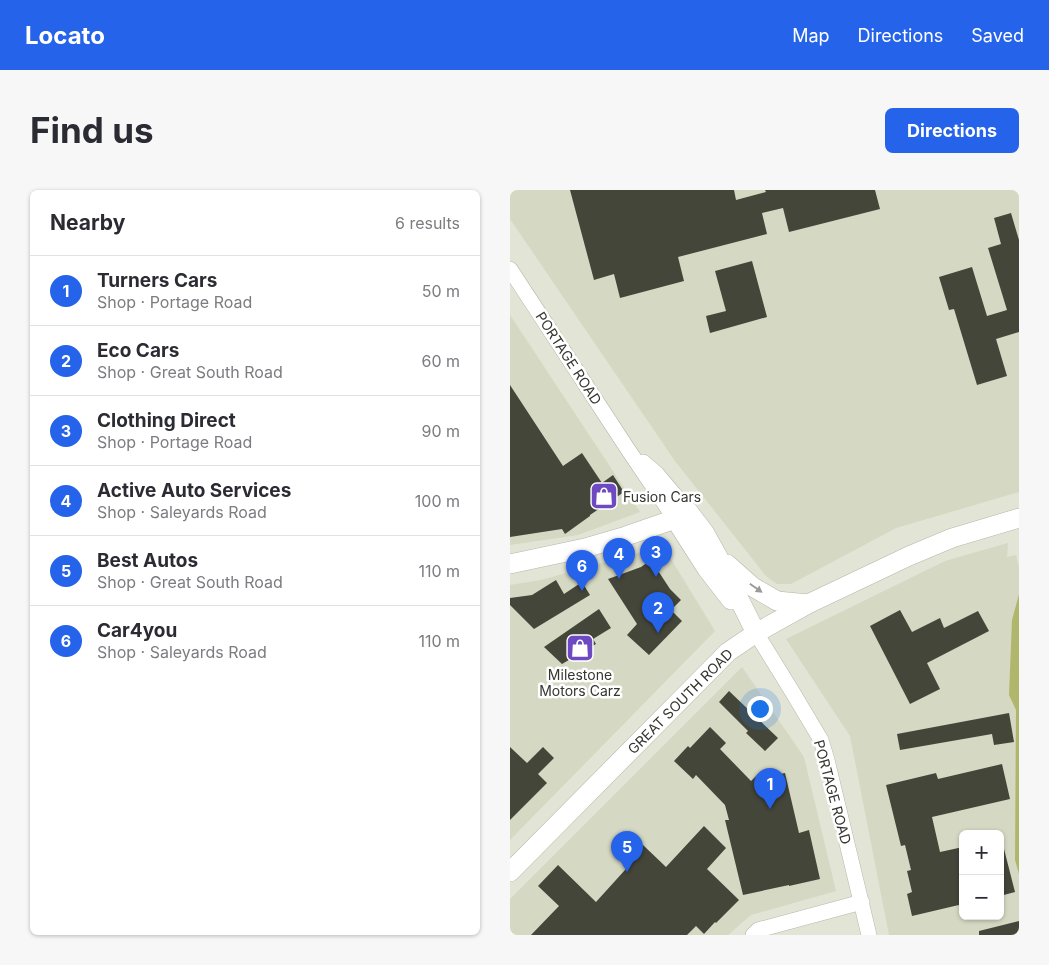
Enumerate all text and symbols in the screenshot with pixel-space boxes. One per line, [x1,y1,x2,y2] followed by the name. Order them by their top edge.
[25,21,105,50] text: Locato
[792,25,830,46] text: Map
[858,25,943,46] text: Directions
[971,25,1024,46] text: Saved
[885,108,1019,153] button: Directions
[30,109,154,151] text: Find us
[50,210,125,235] text: Nearby
[395,213,460,233] text: 6 results
[97,269,217,292] text: Turners Cars
[63,281,69,301] text: 1
[422,281,460,301] text: 50 m
[97,292,252,312] text: Shop · Portage Road
[533,308,605,408] street label: PORTAGE ROAD
[97,339,179,362] text: Eco Cars
[61,351,71,371] text: 2
[421,351,460,371] text: 60 m
[97,362,283,382] text: Shop · Great South Road
[97,409,236,432] text: Clothing Direct
[61,421,71,441] text: 3
[421,421,460,441] text: 90 m
[97,432,252,452] text: Shop · Portage Road
[97,479,291,502] text: Active Auto Services
[589,481,619,511] shop icon: Fusion Cars
[623,488,701,505] place label: Fusion Cars
[61,491,71,511] text: 4
[415,491,460,511] text: 100 m
[97,502,267,522] text: Shop · Saleyards Road
[640,536,672,577] pin: 3
[603,538,635,579] pin: 4
[97,549,198,572] text: Best Autos
[566,550,598,591] pin: 6
[61,561,71,581] text: 5
[418,561,460,581] text: 110 m
[97,572,283,592] text: Shop · Great South Road
[749,583,763,593] one-way arrow
[642,592,674,633] pin: 2
[97,619,177,642] text: Car4you
[61,631,71,651] text: 6
[418,631,460,651] text: 110 m
[565,633,595,663] shop icon: Milestone Motors Carz
[97,642,267,662] text: Shop · Saleyards Road
[624,645,736,757] street label: GREAT SOUTH ROAD
[539,666,621,699] place label: Milestone Motors Carz
[747,696,773,722] your location
[811,738,855,846] street label: PORTAGE ROAD
[754,768,786,809] pin: 1
[959,830,1004,920] map controls
[959,830,1004,875] button: +
[611,831,643,872] pin: 5
[959,875,1004,920] button: −

